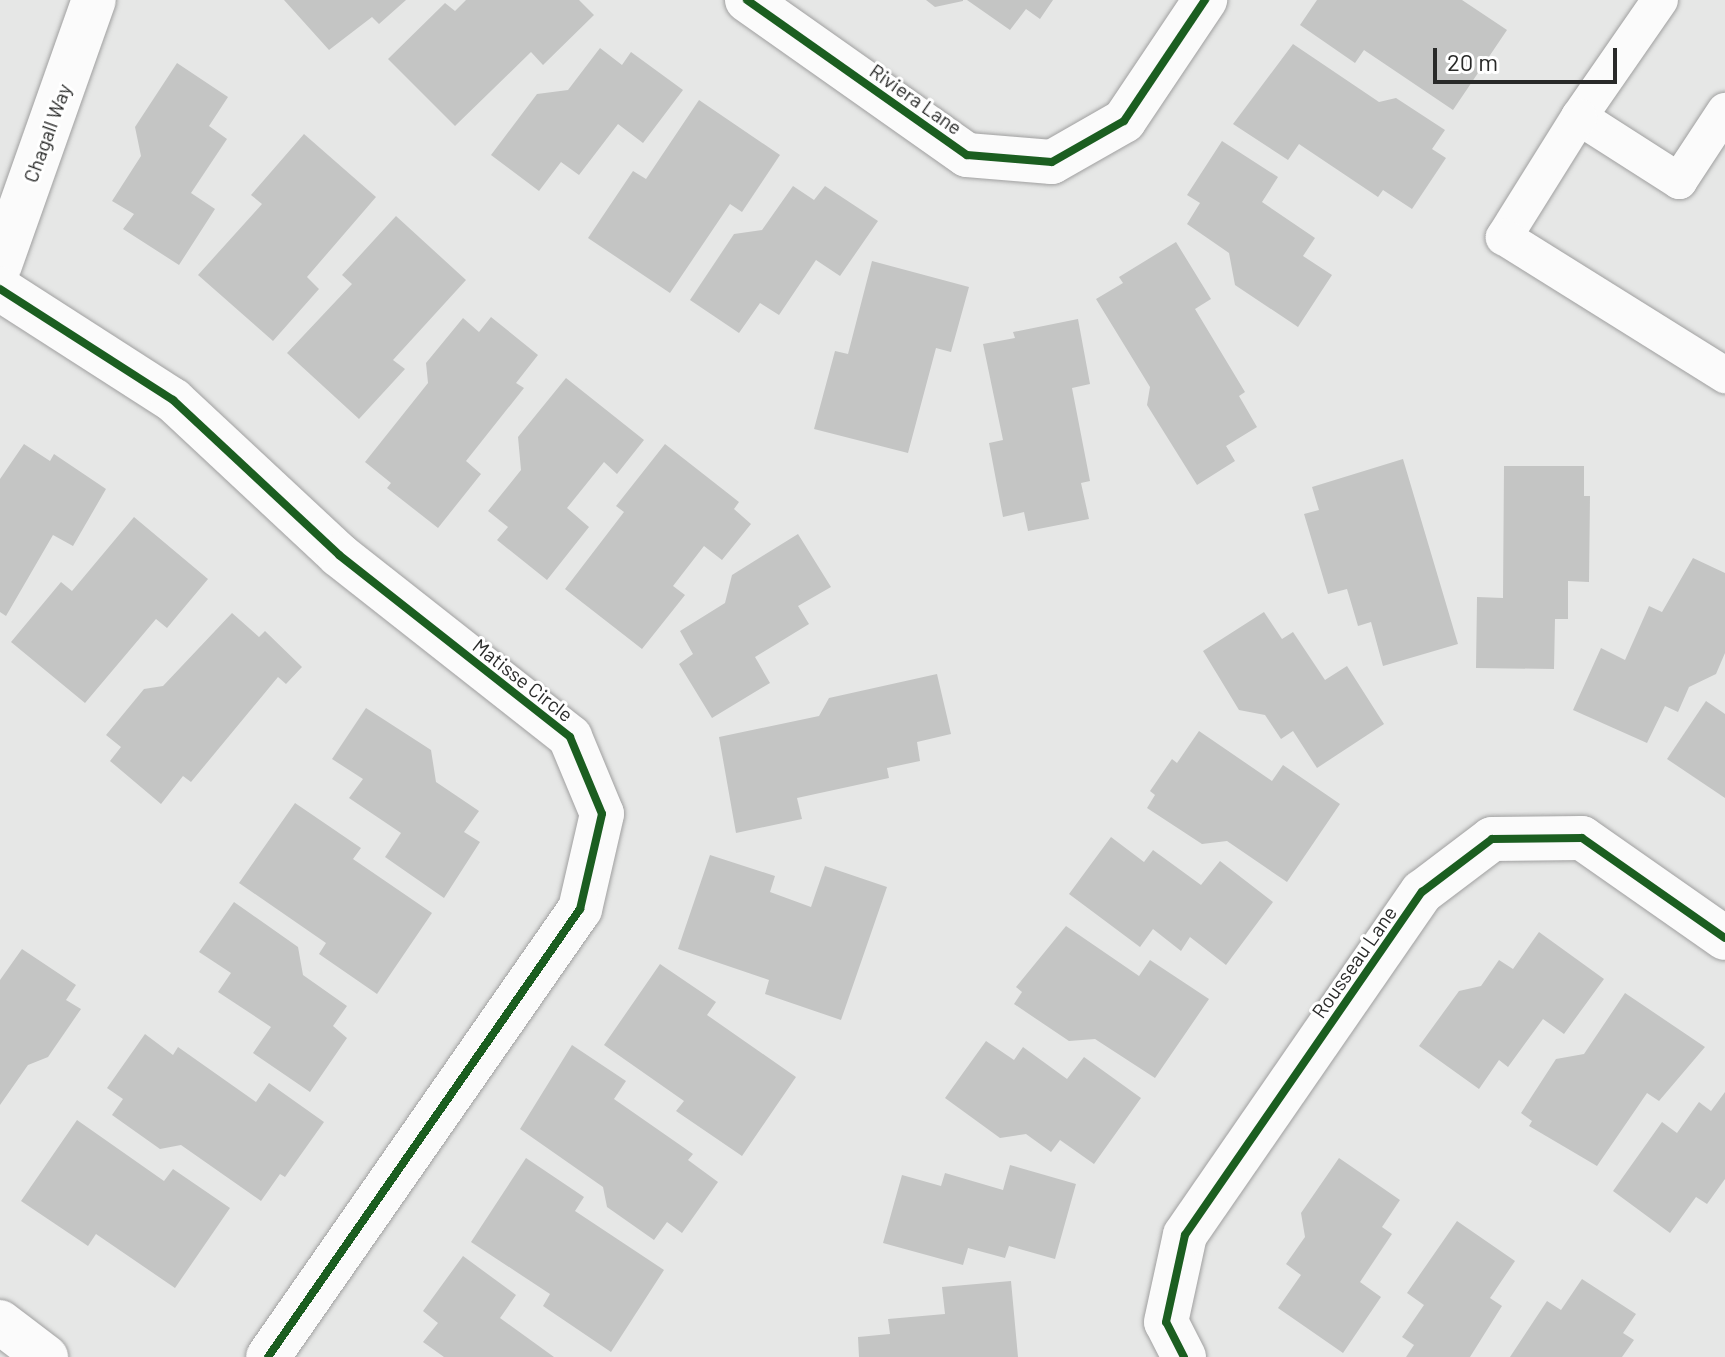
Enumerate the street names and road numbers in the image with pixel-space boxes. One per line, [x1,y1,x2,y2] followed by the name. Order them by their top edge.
[865,59,967,139] street label: Riviera Lane
[18,80,76,186] street label: Chagall Way
[468,633,578,727] street label: Matisse Circle
[1307,901,1401,1023] street label: Rousseau Lane

